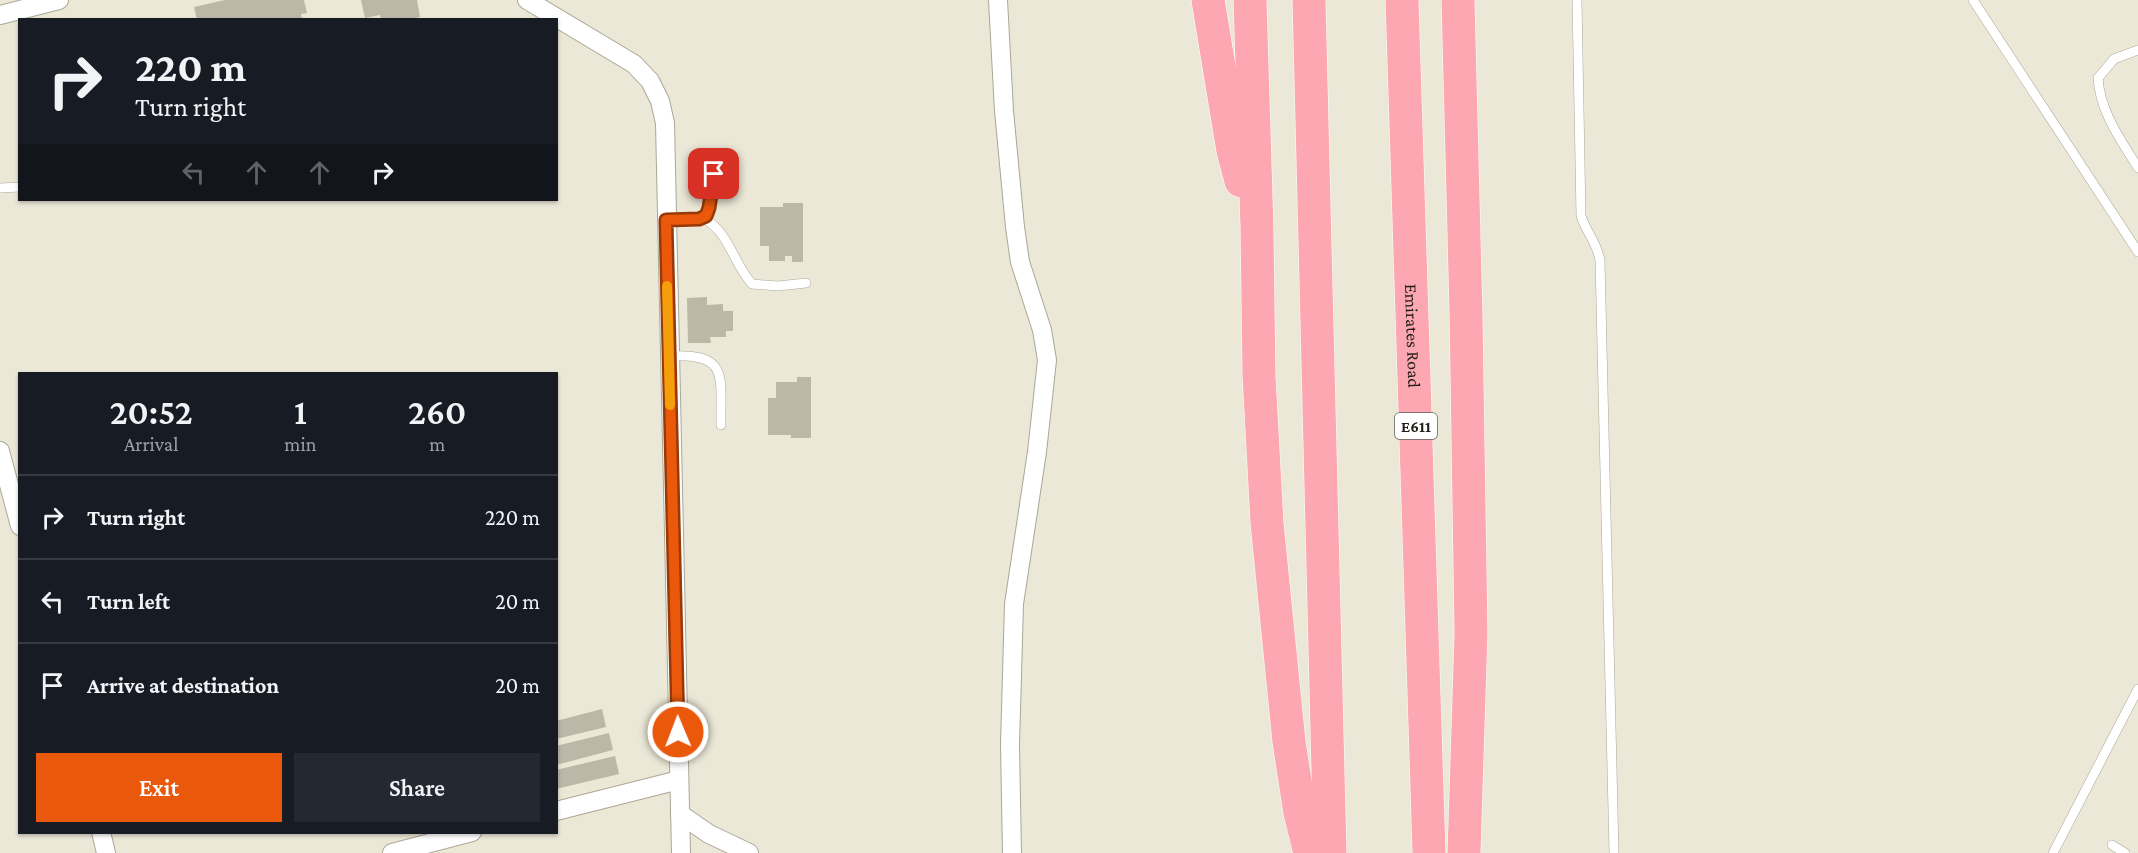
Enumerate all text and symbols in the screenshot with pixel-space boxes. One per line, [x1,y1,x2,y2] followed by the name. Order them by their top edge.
[36,42,114,120] icon: right
[135,43,246,90] text: 220 m
[135,92,246,122] text: Turn right
[688,148,739,199] pin
[177,156,210,189] icon: left
[240,156,273,189] icon: ahead
[303,156,336,189] icon: ahead
[366,156,399,189] icon: right
[697,157,730,190] icon: arrive
[1401,283,1424,389] street label: Emirates Road
[110,392,193,432] text: 20:52
[294,392,307,432] text: 1
[408,392,466,432] text: 260
[1395,413,1437,439] road number: E611
[124,433,178,455] text: Arrival
[284,433,316,455] text: min
[429,433,445,455] text: m
[36,501,69,534] icon: right
[87,505,185,530] text: Turn right
[485,505,540,530] text: 220 m
[36,585,69,618] icon: left
[87,589,170,614] text: Turn left
[495,589,540,614] text: 20 m
[36,669,69,702] icon: arrive
[87,673,279,698] text: Arrive at destination
[495,673,540,698] text: 20 m
[646,700,710,764] position arrow
[36,753,282,822] button: Exit
[294,753,540,822] button: Share

